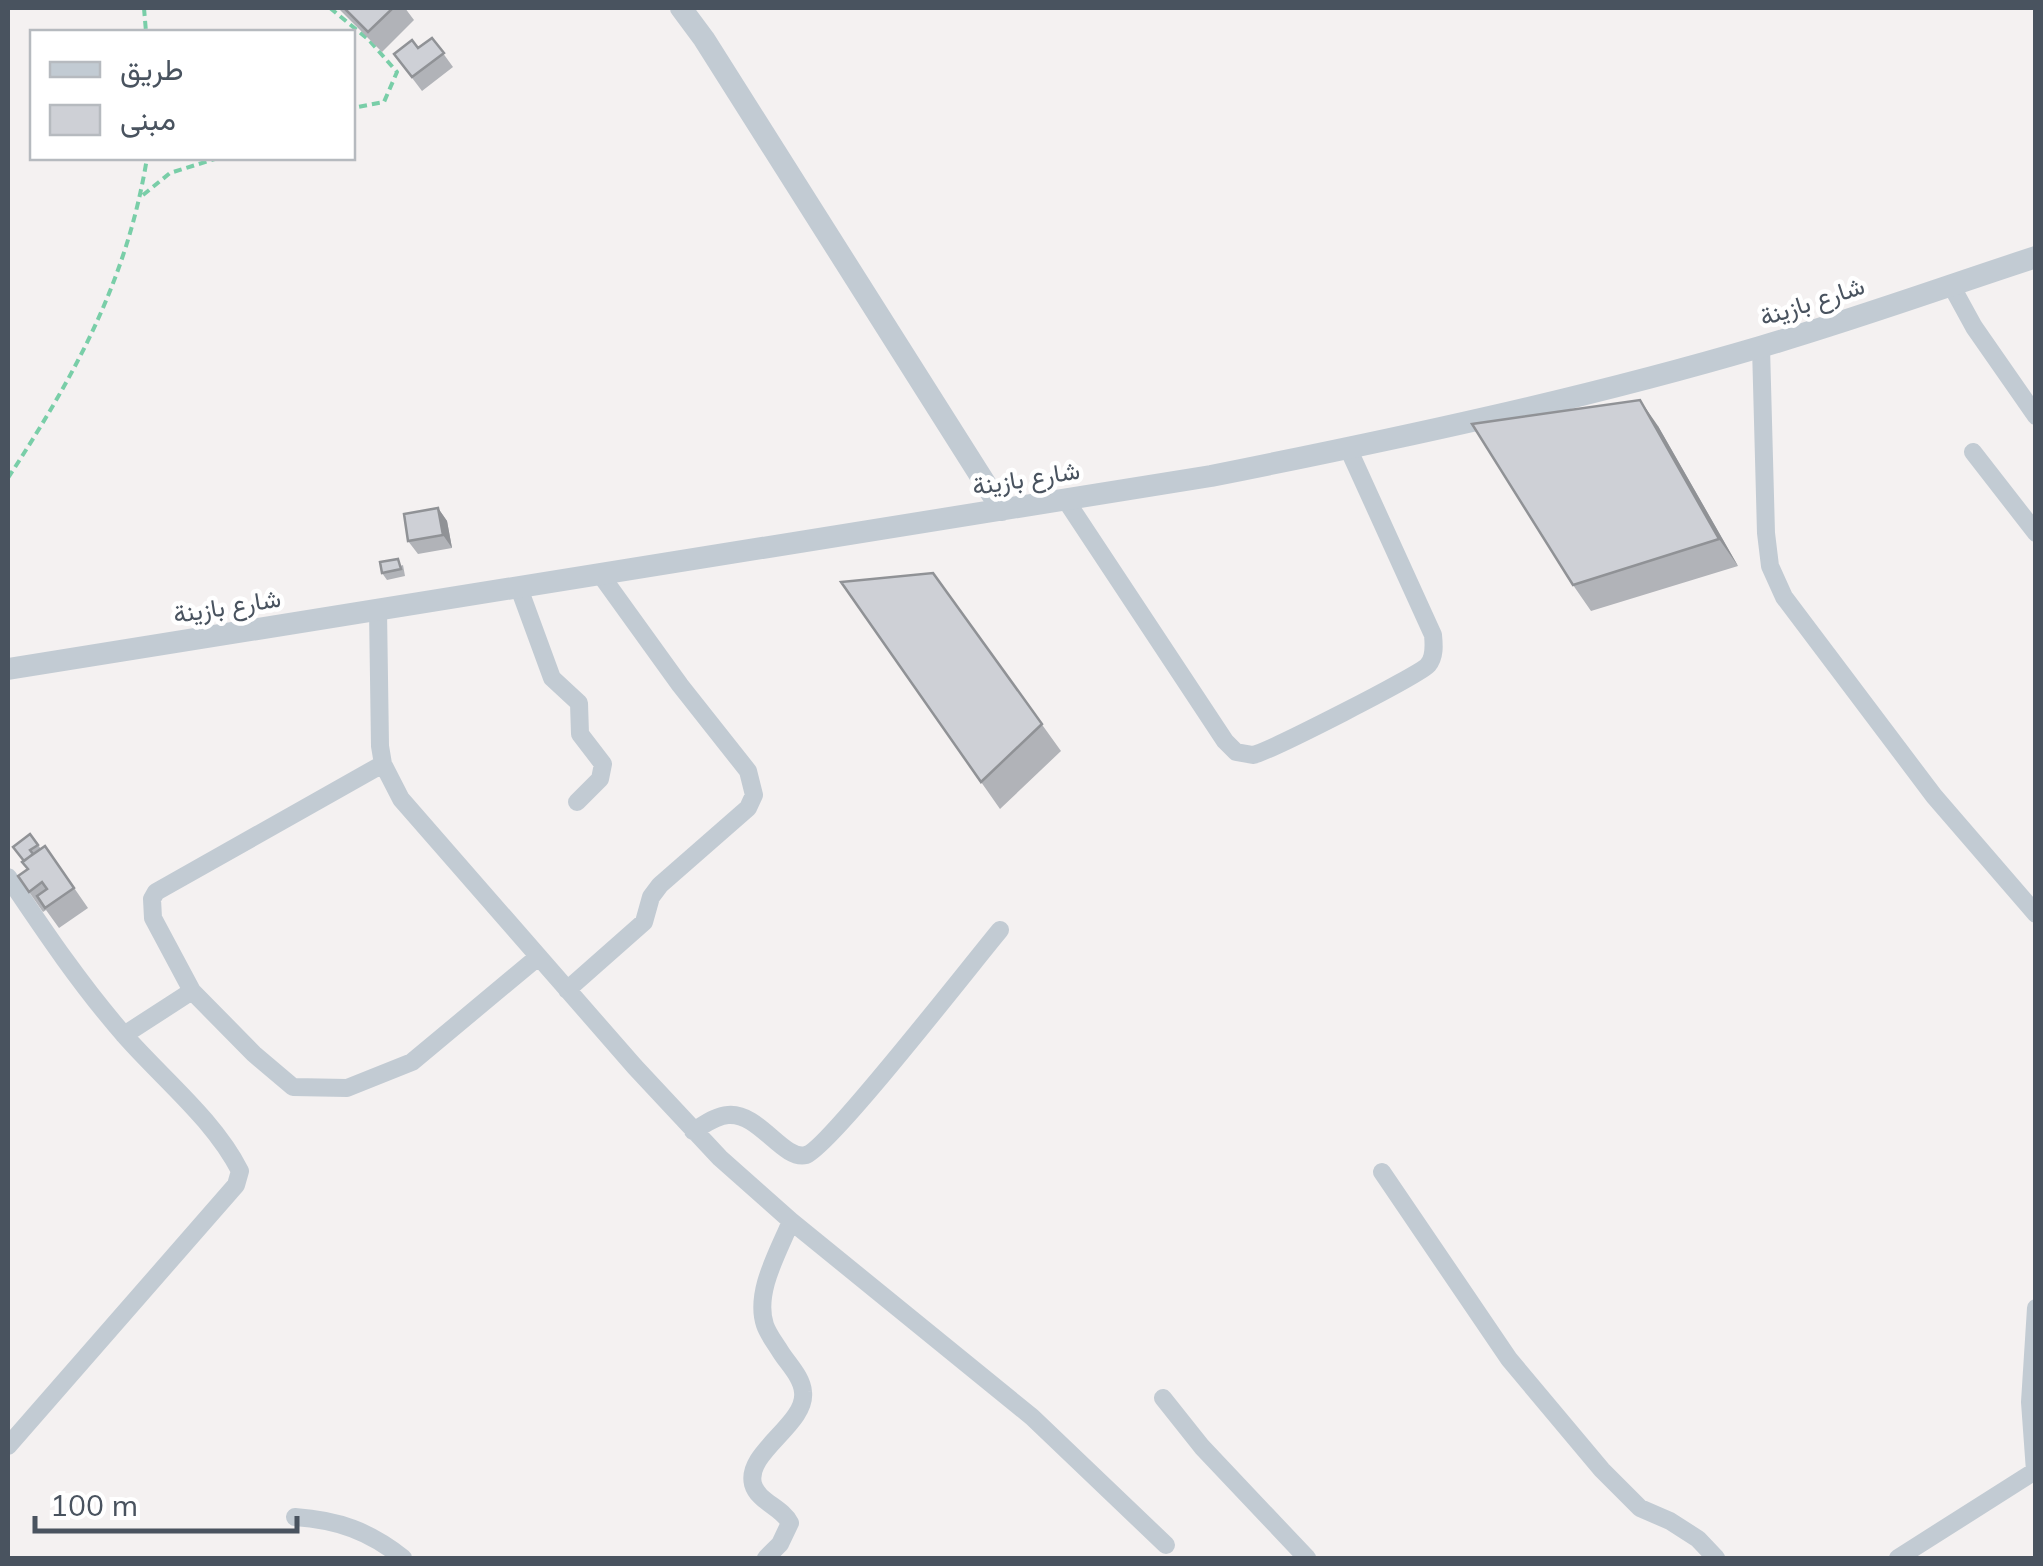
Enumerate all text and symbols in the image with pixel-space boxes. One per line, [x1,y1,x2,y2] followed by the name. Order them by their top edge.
[30,30,355,160] legend
[120,50,184,88] text: طريق
[120,100,176,138] text: مبنى
[1755,269,1869,334] street label: شارع بازينة
[970,454,1082,503] street label: شارع بازينة
[171,582,283,631] street label: شارع بازينة
[35,1471,298,1533] scale bar
[50,1486,138,1524] text: 100 m

